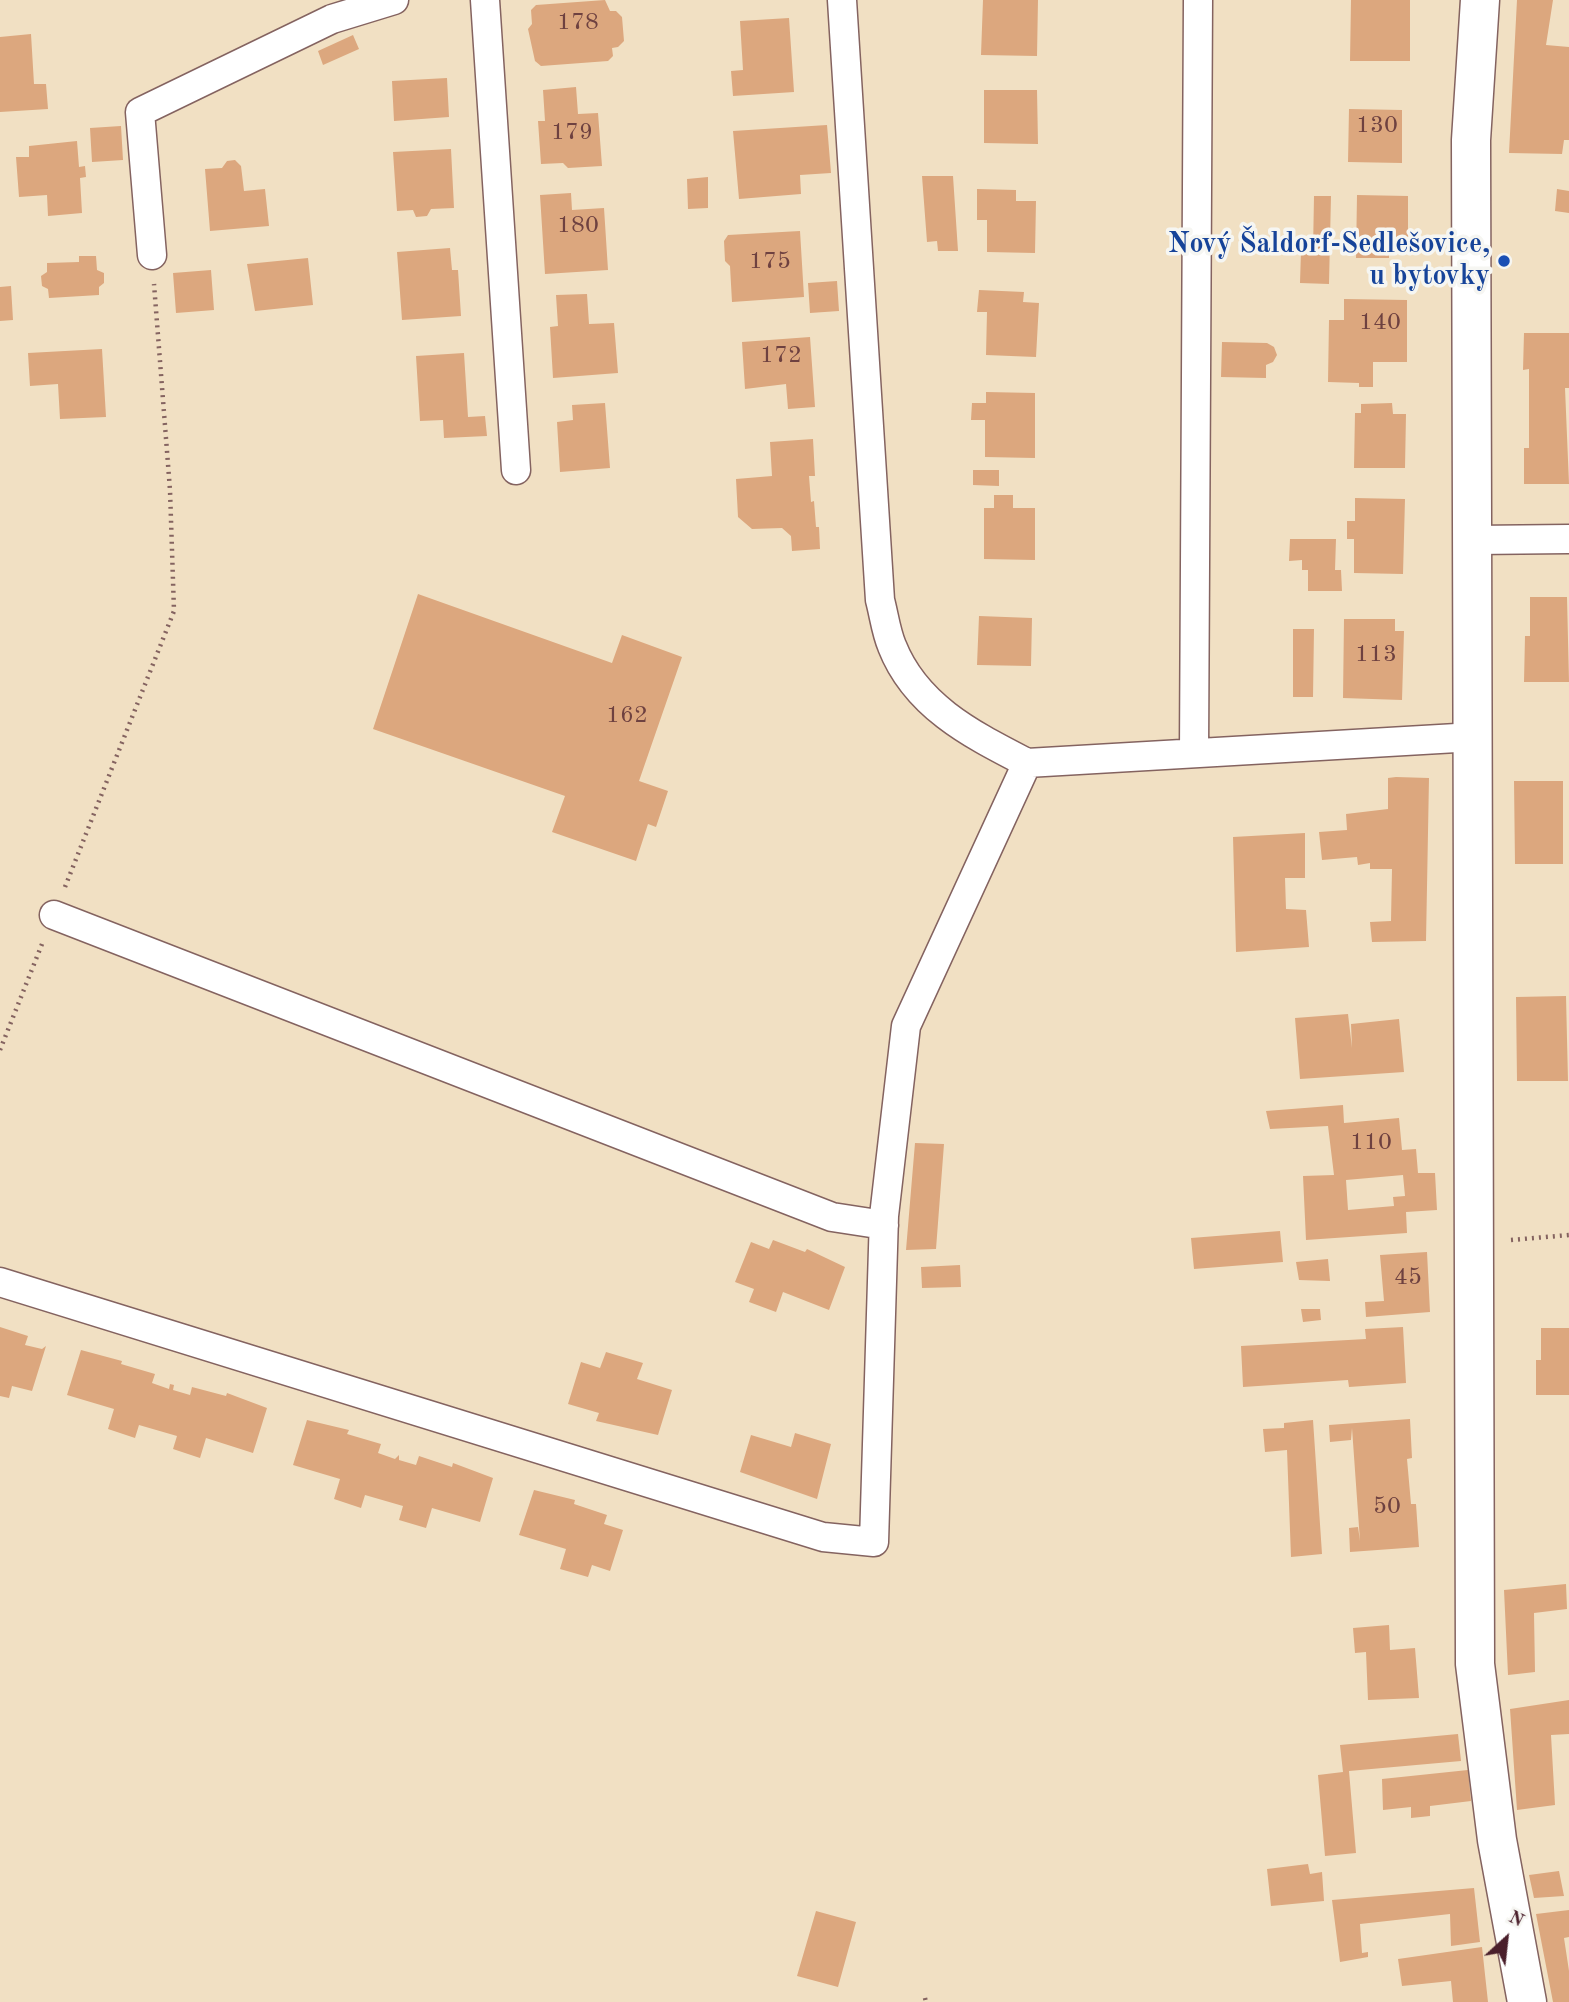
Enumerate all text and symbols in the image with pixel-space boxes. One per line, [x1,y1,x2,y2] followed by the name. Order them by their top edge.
[557,9,599,37] house number: 178
[1356,112,1398,140] house number: 130
[551,119,593,147] house number: 179
[557,212,599,240] house number: 180
[1168,228,1490,294] place label: Nový Šaldorf-Sedlešovice, u bytovky
[749,248,791,276] house number: 175
[1496,253,1512,269] marker: Nový Šaldorf-Sedlešovice, u bytovky
[1359,309,1401,337] house number: 140
[760,342,802,370] house number: 172
[1355,641,1397,669] house number: 113
[606,702,648,730] house number: 162
[1350,1129,1392,1157] house number: 110
[1394,1264,1422,1292] house number: 45
[1373,1493,1401,1521] house number: 50
[1471,1904,1541,1974] north arrow
[1505,1908,1527,1932] text: N

